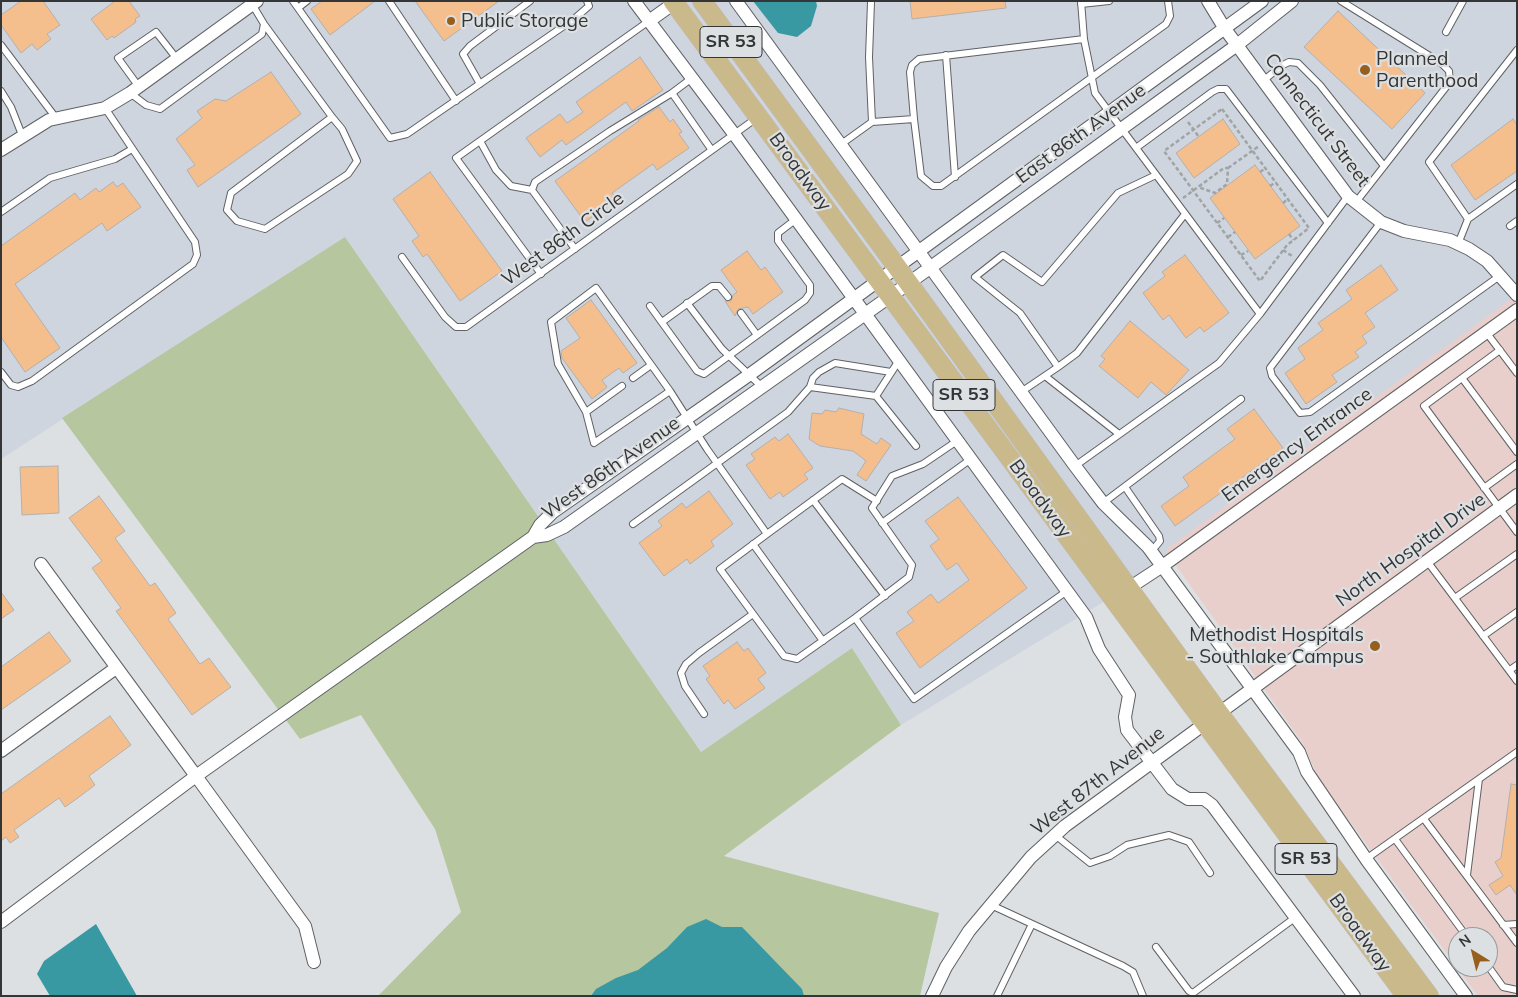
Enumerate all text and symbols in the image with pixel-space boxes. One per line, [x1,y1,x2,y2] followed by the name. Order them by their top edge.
[461,10,588,32] place label: Public Storage
[445,15,457,27] marker: Public Storage
[700,27,762,58] road number: SR 53
[1376,48,1478,92] place label: Planned Parenthood
[1259,49,1375,191] street label: Connecticut Street
[1358,63,1372,77] marker: Planned Parenthood
[1012,79,1150,189] street label: East 86th Avenue
[764,128,836,216] street label: Broadway
[497,187,629,291] street label: West 86th Circle
[933,380,995,410] road number: SR 53
[1217,383,1377,507] street label: Emergency Entrance
[538,412,684,524] street label: West 86th Avenue
[1004,455,1076,543] street label: Broadway
[1332,488,1490,612] street label: North Hospital Drive
[1186,624,1364,668] place label: Methodist Hospitals - Southlake Campus
[1368,639,1382,653] marker: Methodist Hospitals - Southlake Campus
[1027,722,1169,840] street label: West 87th Avenue
[1275,844,1337,874] road number: SR 53
[1324,889,1396,977] street label: Broadway
[1448,927,1498,977] north arrow
[1455,930,1474,951] text: N

